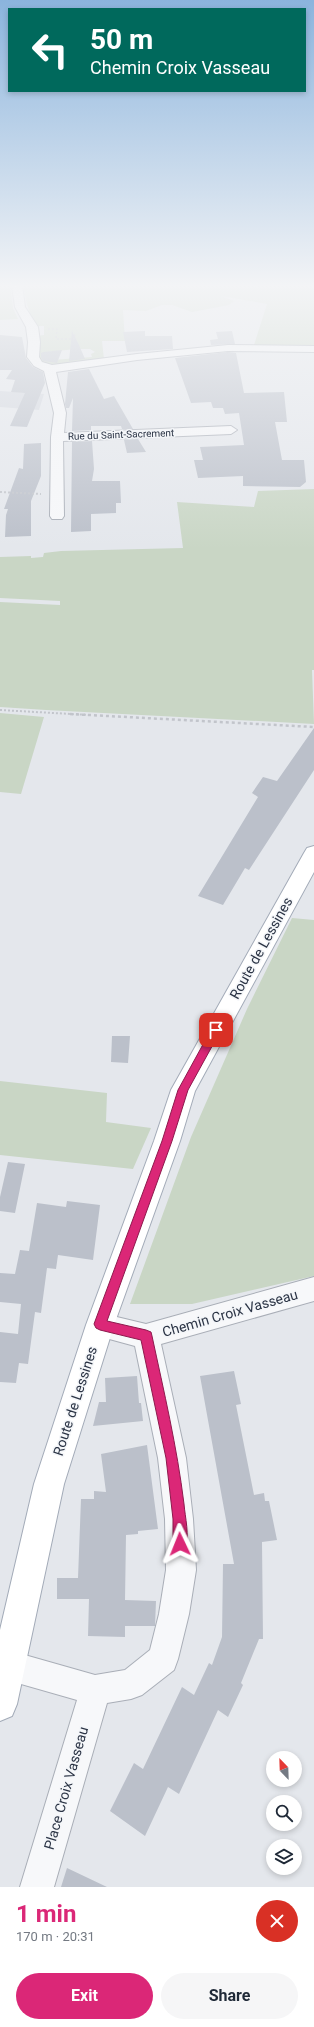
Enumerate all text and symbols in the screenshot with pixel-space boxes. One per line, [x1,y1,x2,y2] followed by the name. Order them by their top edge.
[90,23,153,56] text: 50 m
[24,24,76,76] icon: left
[90,57,270,78] text: Chemin Croix Vasseau
[68,427,174,442] street label: Rue du Saint-Sacrement
[226,894,296,1002] street label: Route de Lessines
[199,1013,233,1047] pin
[205,1019,227,1041] icon: arrive
[160,1286,300,1340] street label: Chemin Croix Vasseau
[50,1344,100,1458] street label: Route de Lessines
[159,1523,201,1565] position arrow
[41,1725,91,1851] street label: Place Croix Vasseau
[266,1751,302,1787] north arrow
[266,1751,302,1875] map controls
[266,1795,302,1831] button: search
[266,1839,302,1875] button: layers
[16,1900,76,1928] text: 1 min
[256,1900,298,1942] button: close
[16,1929,95,1944] text: 170 m · 20:31
[16,1973,153,2019] button: Exit
[161,1973,298,2019] button: Share

